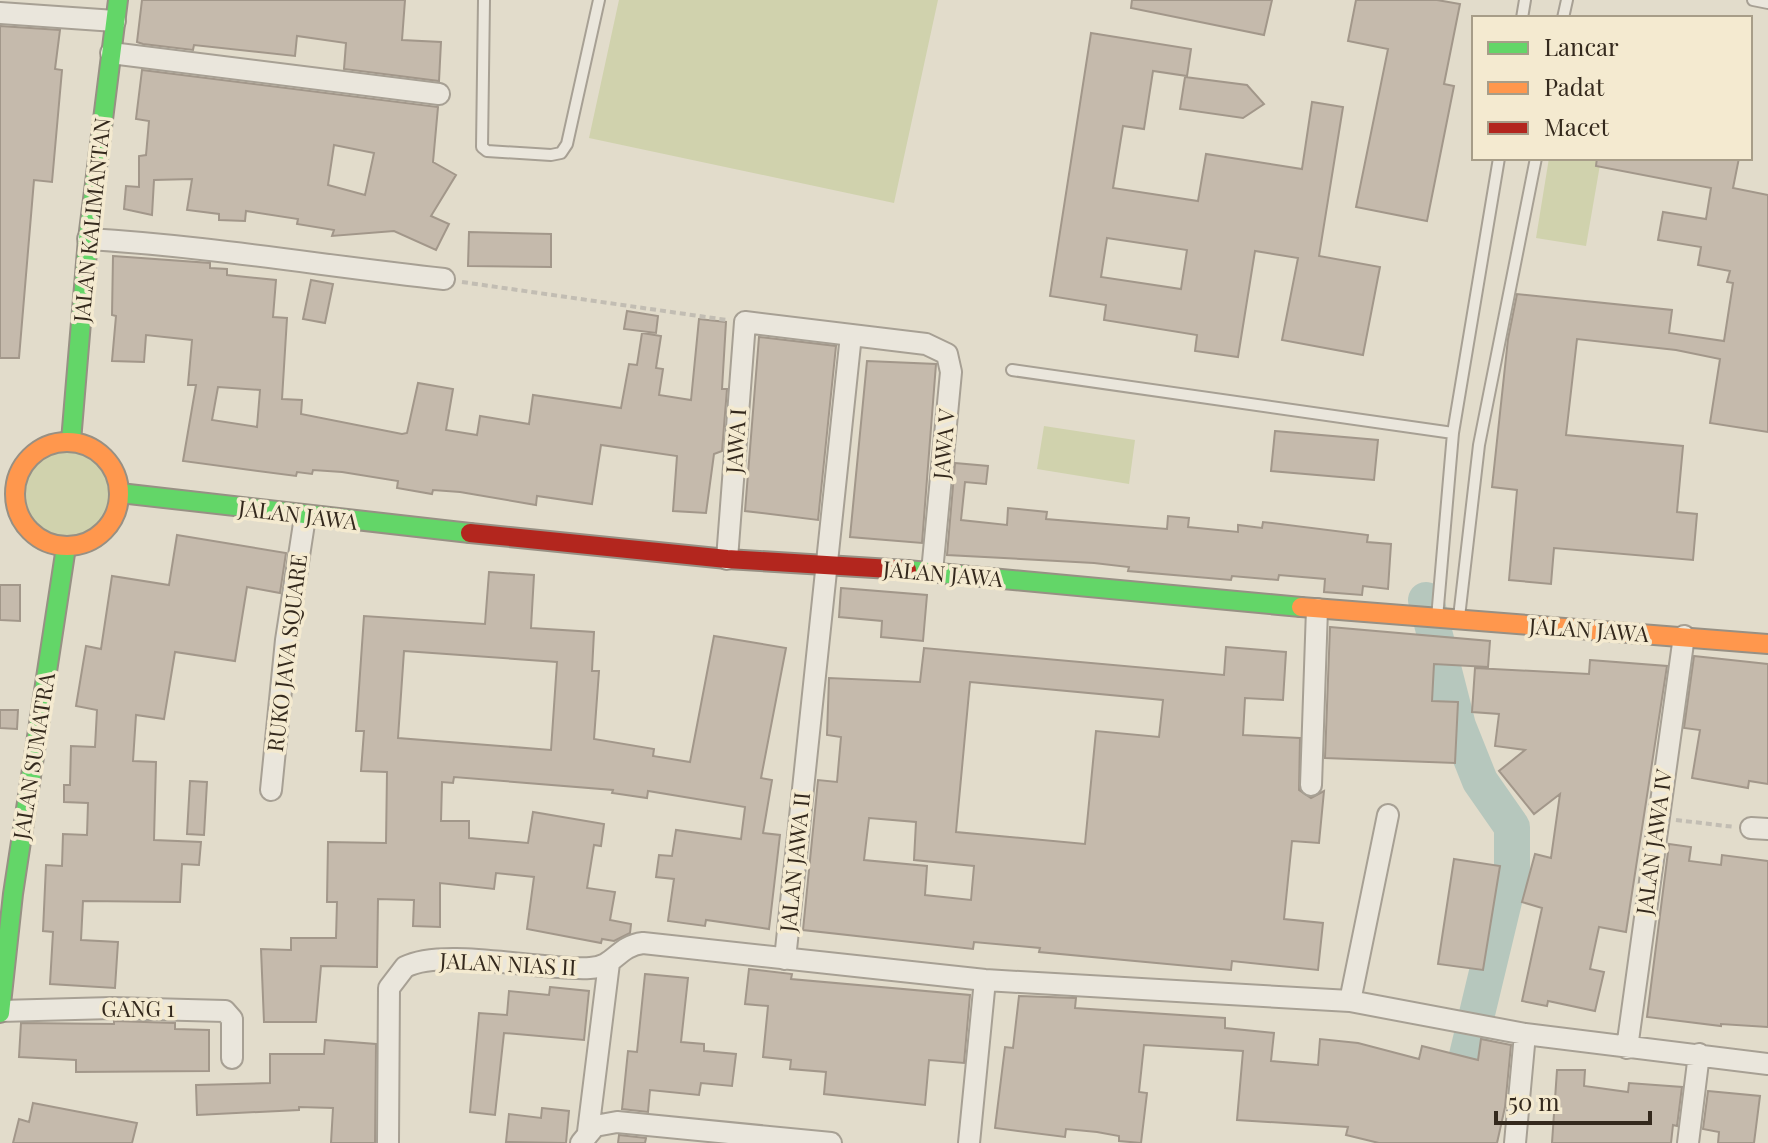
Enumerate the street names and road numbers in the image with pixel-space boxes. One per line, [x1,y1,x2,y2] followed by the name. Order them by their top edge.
[65,116,117,325] street label: JALAN KALIMANTAN
[925,406,961,482] street label: JAWA V
[718,407,752,475] street label: JAWA I
[236,492,360,536] street label: JALAN JAWA
[259,552,313,754] street label: RUKO JAVA SQUARE
[881,553,1004,593] street label: JALAN JAWA
[1527,610,1650,648] street label: JALAN JAWA
[5,670,61,842] street label: JALAN SUMATRA
[1628,766,1678,918] street label: JALAN JAWA IV
[772,791,816,934] street label: JALAN JAWA II
[438,944,577,982] street label: JALAN NIAS II
[101,993,175,1023] street label: GANG 1

